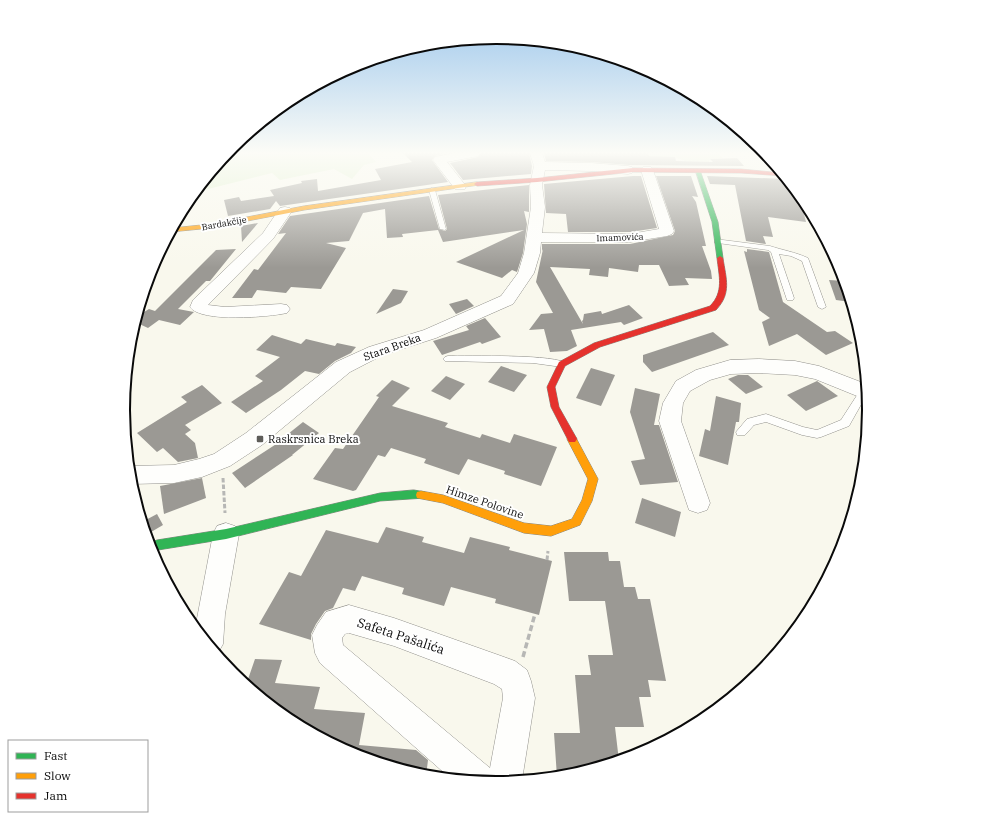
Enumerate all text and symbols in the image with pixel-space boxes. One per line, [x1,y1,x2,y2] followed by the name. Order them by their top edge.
[201,214,248,232] street label: Bardakčije
[596,231,644,243] street label: Imamovića
[361,330,423,364] street label: Stara Breka
[268,432,359,446] place label: Raskrsnica Breka
[255,434,265,444] marker: Raskrsnica Breka
[444,482,526,522] street label: Himze Polovine
[355,614,447,658] street label: Safeta Pašalića
[8,740,148,812] legend
[44,748,68,763] text: Fast
[44,768,71,783] text: Slow
[44,788,68,803] text: Jam

